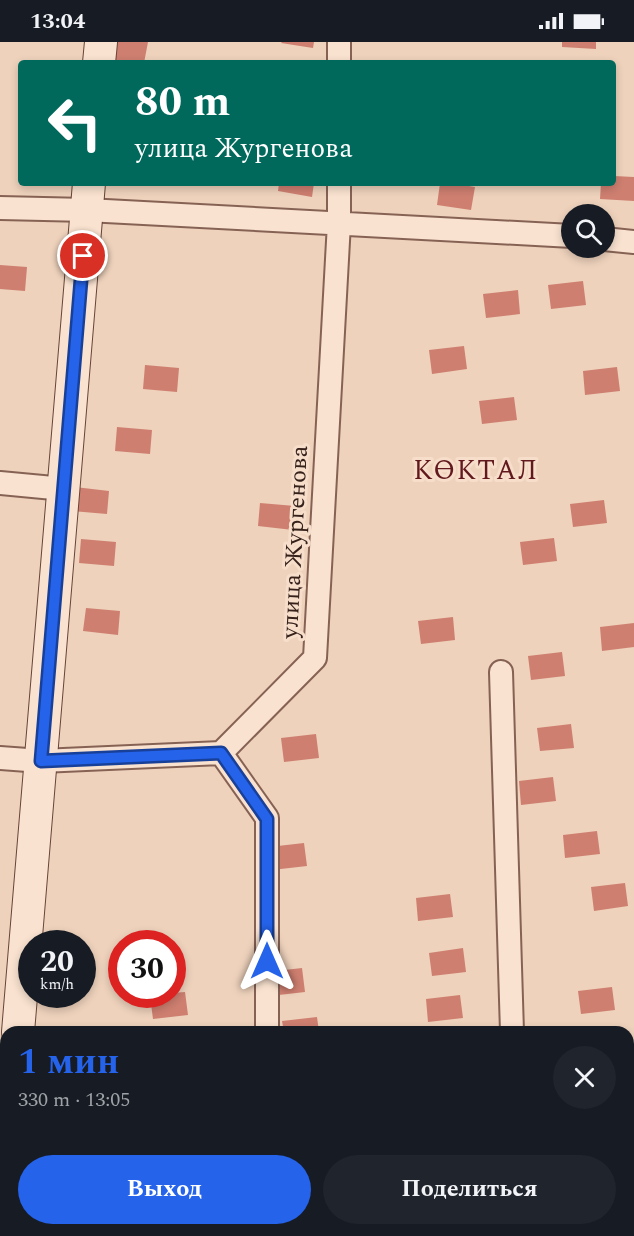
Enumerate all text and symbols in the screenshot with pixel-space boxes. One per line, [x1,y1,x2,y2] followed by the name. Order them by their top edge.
[30,5,85,38] text: 13:04
[135,71,230,134] text: 80 m
[36,84,114,162] icon: left
[135,128,353,170] text: улица Жургенова
[561,204,615,258] map controls
[561,204,615,258] button: search
[57,230,108,281] pin
[66,239,99,272] icon: arrive
[272,444,318,641] street label: улица Жургенова
[413,450,539,492] district label: КӨКТАЛ
[235,929,299,993] position arrow
[108,930,186,1008] speed limit sign: 30
[40,939,74,985] text: 20
[40,973,74,996] text: km/h
[18,1035,119,1090] text: 1 мин
[553,1046,616,1109] button: close
[18,1085,130,1115] text: 330 m · 13:05
[18,1155,311,1224] button: Выход
[323,1155,616,1224] button: Поделиться

